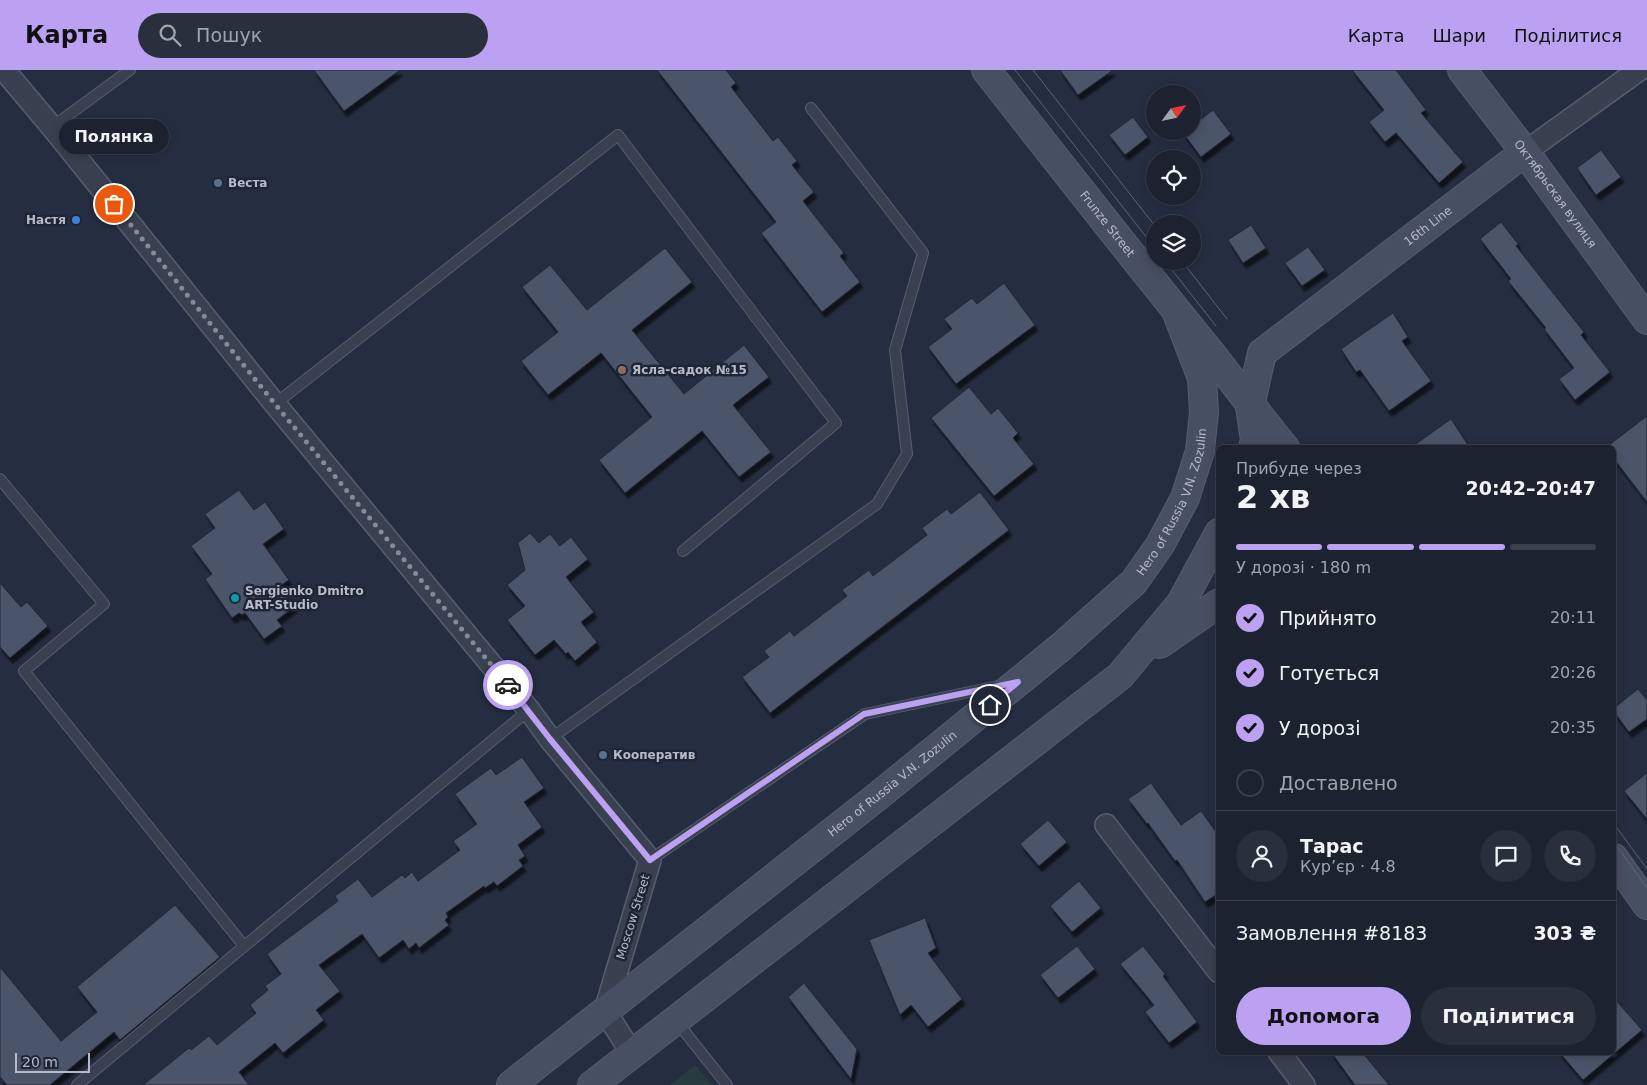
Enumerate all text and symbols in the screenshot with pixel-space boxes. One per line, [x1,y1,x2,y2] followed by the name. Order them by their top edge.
[138,13,488,58] search box
[25,21,108,49] text: Карта
[156,21,184,49] icon: search
[196,24,262,46] text: Пошук
[1348,25,1404,46] text: Карта
[1432,25,1486,46] text: Шари
[1514,25,1622,46] text: Поділитися
[1146,85,1201,140] north arrow
[1146,85,1201,270] map controls
[59,119,169,154] callout: Полянка
[74,127,154,146] text: Полянка
[1511,137,1599,251] street label: Октябрьская вулиця
[1146,150,1201,205] button: locate
[228,176,267,190] place label: Веста
[212,177,224,189] marker: Веста
[93,183,135,225] pin
[1077,188,1138,260] street label: Frunze Street
[100,190,128,218] icon: bag
[1401,203,1455,249] street label: 16th Line
[26,213,66,227] place label: Настя
[70,214,82,226] marker: Настя
[1146,215,1201,270] button: layers
[632,363,747,377] place label: Ясла-садок №15
[616,364,628,376] marker: Ясла-садок №15
[1134,428,1209,578] street label: Hero of Russia V.N. Zozulin
[1236,459,1362,478] text: Прибуде через
[1466,477,1596,499] text: 20:42–20:47
[1236,478,1310,516] text: 2 хв
[1236,558,1371,577] text: У дорозі · 180 m
[245,584,364,612] place label: Sergienko Dmitro ART-Studio
[229,592,241,604] marker: Sergienko Dmitro ART-Studio
[1236,604,1264,632] icon: check
[1279,607,1377,629] text: Прийнято
[1550,608,1596,627] text: 20:11
[1236,659,1264,687] icon: check
[483,660,533,710] courier
[1279,662,1379,684] text: Готується
[1550,663,1596,682] text: 20:26
[494,671,522,699] icon: car
[969,684,1011,726] pin
[976,691,1004,719] icon: home
[1236,714,1264,742] icon: check
[1279,717,1360,739] text: У дорозі
[1550,718,1596,737] text: 20:35
[825,728,960,840] street label: Hero of Russia V.N. Zozulin
[613,748,696,762] place label: Кооператив
[597,749,609,761] marker: Кооператив
[1279,772,1398,794] text: Доставлено
[1236,830,1288,882] button: person
[1480,830,1532,882] button: chat
[1544,830,1596,882] button: phone
[1300,835,1363,857] text: Тарас
[1300,857,1396,876] text: Кур’єр · 4.8
[613,873,653,961] street label: Moscow Street
[1236,922,1427,944] text: Замовлення #8183
[1533,922,1596,944] text: 303 ₴
[1236,987,1411,1045] button: Допомога
[1421,987,1596,1045] button: Поділитися
[15,1050,90,1073] scale bar
[22,1054,58,1070] text: 20 m

